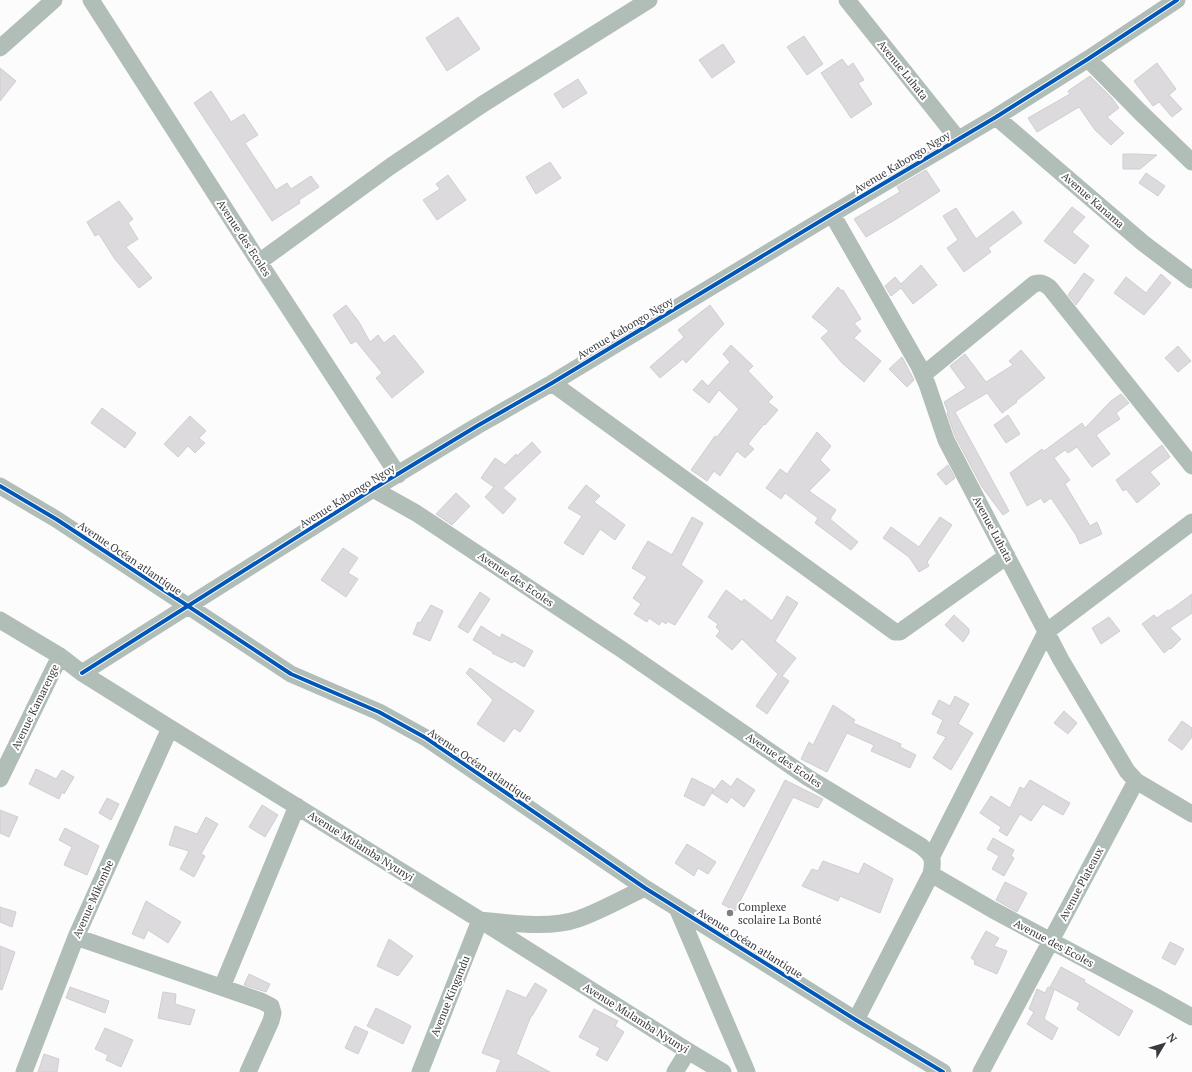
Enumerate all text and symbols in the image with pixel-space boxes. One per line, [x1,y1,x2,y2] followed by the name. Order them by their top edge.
[875,37,932,103] street label: Avenue Luhata
[851,128,953,196] street label: Avenue Kabongo Ngoy
[1059,169,1128,231] street label: Avenue Kanama
[214,197,274,279] street label: Avenue des Ecoles
[574,294,676,362] street label: Avenue Kabongo Ngoy
[297,461,398,531] street label: Avenue Kabongo Ngoy
[970,494,1016,565] street label: Avenue Luhata
[75,518,185,598] street label: Avenue Océan atlantique
[475,548,557,610] street label: Avenue des Ecoles
[8,661,62,752] street label: Avenue Kamarenge
[425,725,535,805] street label: Avenue Océan atlantique
[743,729,825,791] street label: Avenue des Ecoles
[305,808,417,884] street label: Avenue Mulamba Nyunyi
[1056,845,1106,923] street label: Avenue Plateaux
[69,857,117,940] street label: Avenue Mikombe
[738,900,822,927] place label: Complexe scolaire La Bonté
[694,905,806,982] street label: Avenue Océan atlantique
[725,908,735,918] marker: Complexe scolaire La Bonté
[1012,916,1097,970] street label: Avenue des Ecoles
[427,953,473,1038] street label: Avenue Kingandu
[580,980,692,1056] street label: Avenue Mulamba Nyunyi
[1144,1024,1184,1064] north arrow
[1164,1030,1180,1046] text: N

